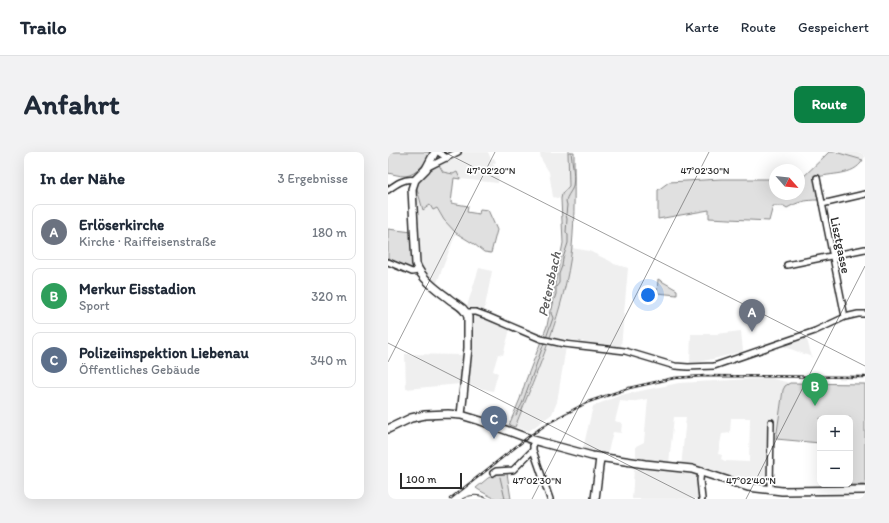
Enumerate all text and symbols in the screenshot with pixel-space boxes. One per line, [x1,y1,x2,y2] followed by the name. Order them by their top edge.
[20,16,67,39] text: Trailo
[685,19,719,36] text: Karte
[741,19,776,36] text: Route
[798,19,869,36] text: Gespeichert
[794,86,865,123] button: Route
[24,87,119,121] text: Anfahrt
[466,164,516,177] text: 47°02'20"N
[680,164,730,177] text: 47°02'30"N
[769,164,805,200] north arrow
[40,168,125,188] text: In der Nähe
[278,171,348,186] text: 3 Ergebnisse
[827,215,854,275] street label: Lisztgasse
[79,216,164,234] text: Erlöserkirche
[50,225,58,240] text: A
[312,225,347,240] text: 180 m
[79,234,216,249] text: Kirche · Raiffeisenstraße
[534,249,565,318] water label: Petersbach
[79,280,196,298] text: Merkur Eisstadion
[638,285,658,305] your location
[50,289,58,304] text: B
[311,289,347,304] text: 320 m
[79,298,110,313] text: Sport
[739,299,765,332] pin: A
[79,344,249,362] text: Polizeiinspektion Liebenau
[50,353,58,368] text: C
[310,353,347,368] text: 340 m
[79,362,200,377] text: Öffentliches Gebäude
[802,373,828,406] pin: B
[481,406,507,439] pin: C
[817,415,853,487] map controls
[817,415,853,451] button: +
[817,451,853,487] button: −
[400,471,462,490] scale bar
[406,473,436,486] text: 100 m
[512,474,562,487] text: 47°02'30"N
[726,474,776,487] text: 47°02'40"N

